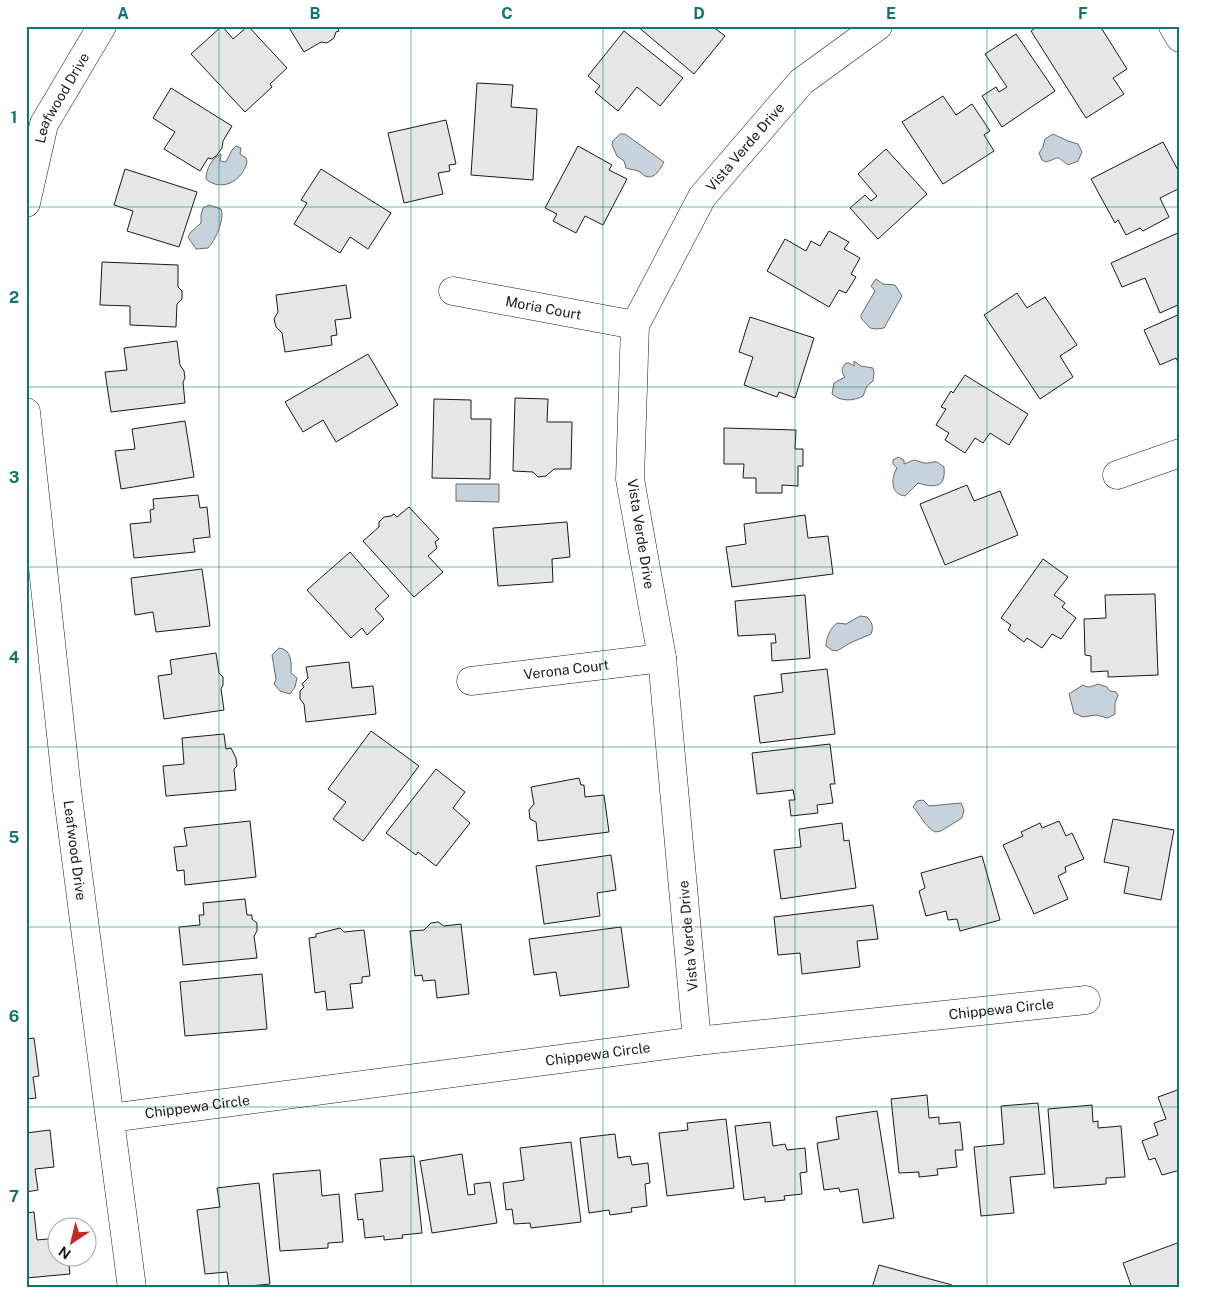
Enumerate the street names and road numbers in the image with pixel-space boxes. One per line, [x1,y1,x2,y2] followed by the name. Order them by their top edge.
[32,50,92,145] street label: Leafwood Drive
[703,100,787,194] street label: Vista Verde Drive
[504,293,583,323] street label: Moria Court
[624,478,658,590] street label: Vista Verde Drive
[523,656,610,683] street label: Verona Court
[60,799,89,901] street label: Leafwood Drive
[675,880,701,992] street label: Vista Verde Drive
[948,995,1055,1022] street label: Chippewa Circle
[544,1039,651,1069] street label: Chippewa Circle
[144,1092,251,1121] street label: Chippewa Circle

